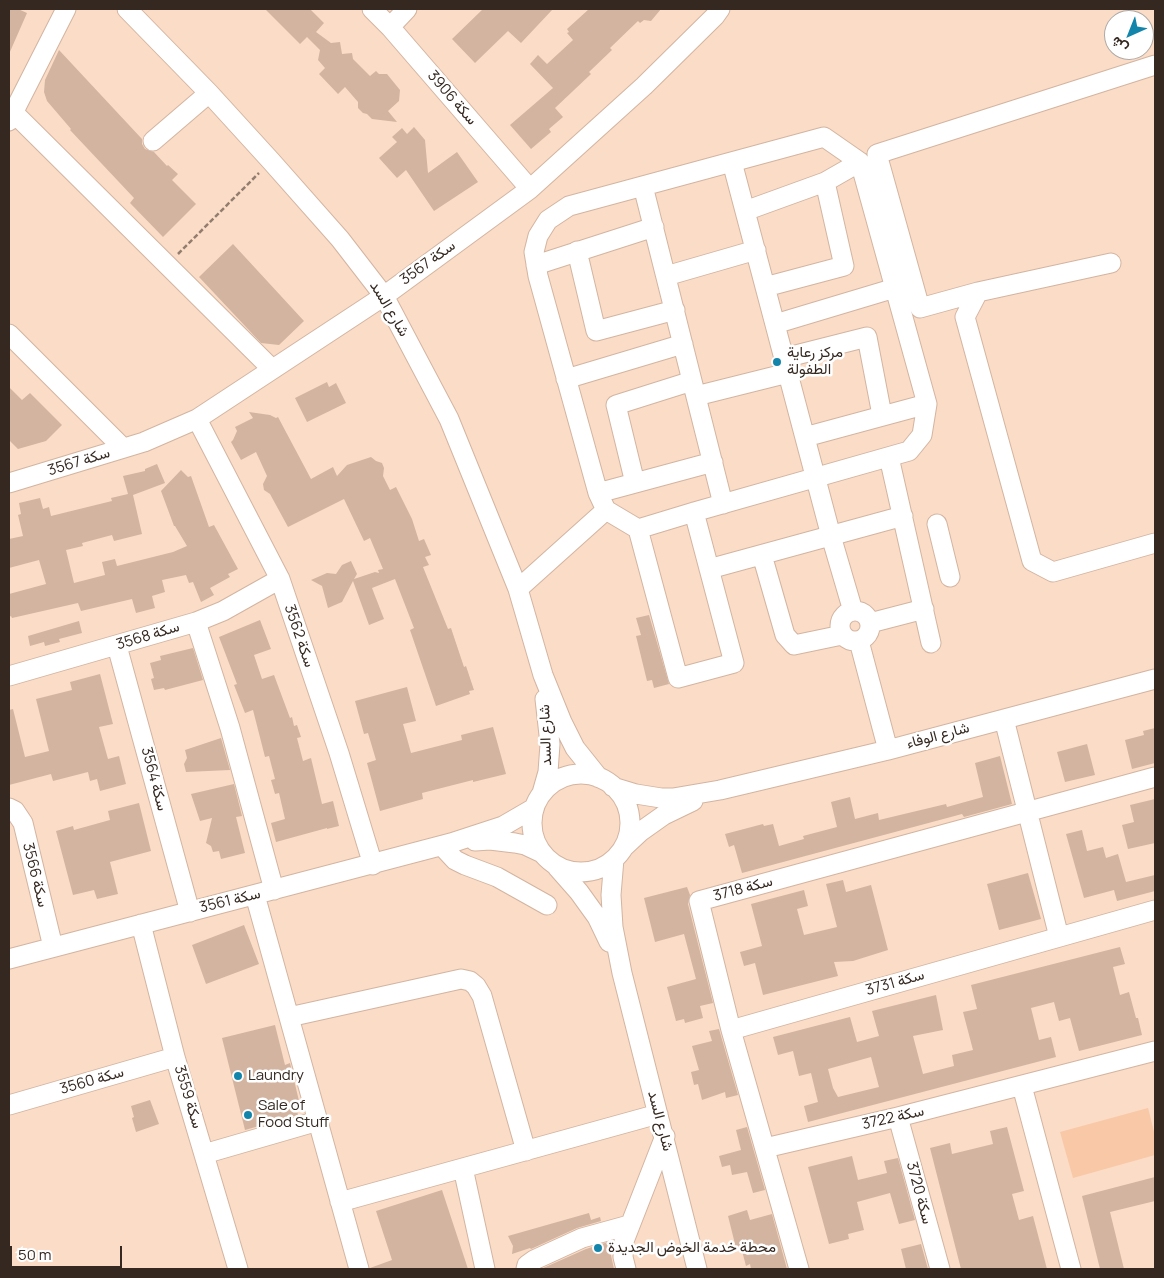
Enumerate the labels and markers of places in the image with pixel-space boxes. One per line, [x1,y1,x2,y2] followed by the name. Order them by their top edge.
[787,344,843,379] place label: مركز رعاية الطفولة
[771,356,783,368] marker: مركز رعاية الطفولة
[248,1067,304,1085] place label: Laundry
[232,1070,244,1082] marker: Laundry
[258,1097,329,1132] place label: Sale of Food Stuff
[242,1109,254,1121] marker: Sale of Food Stuff
[608,1239,776,1257] place label: محطة خدمة الخوض الجديدة
[592,1242,604,1254] marker: محطة خدمة الخوض الجديدة

